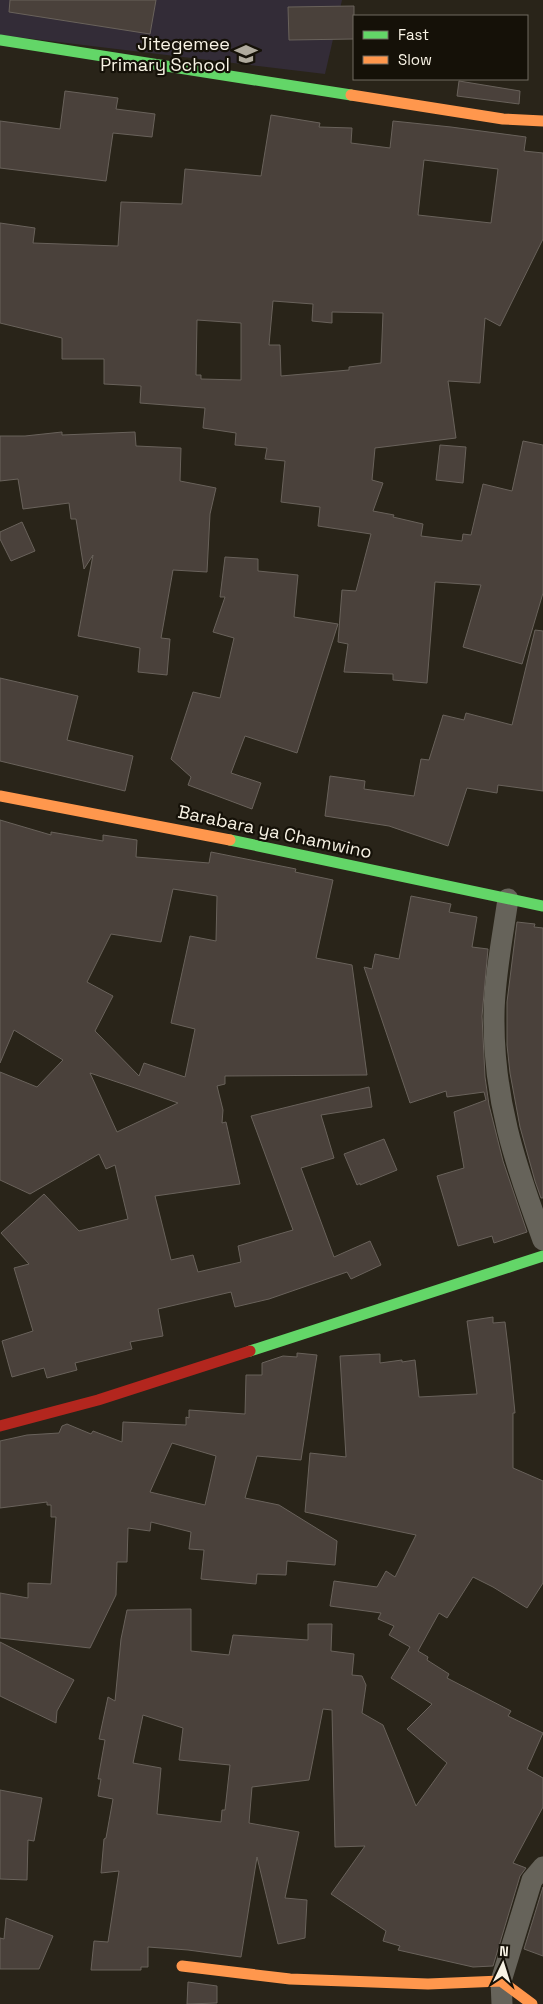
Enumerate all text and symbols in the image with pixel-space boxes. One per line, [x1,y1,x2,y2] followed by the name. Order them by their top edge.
[353,15,528,80] legend
[398,25,429,44] text: Fast
[100,32,230,76] place label: Jitegemee Primary School
[233,41,259,67] school or university icon: Jitegemee Primary School
[398,50,432,69] text: Slow
[176,800,374,863] street label: Barabara ya Chamwino
[478,1939,528,1989] north arrow
[499,1942,509,1960] text: N

